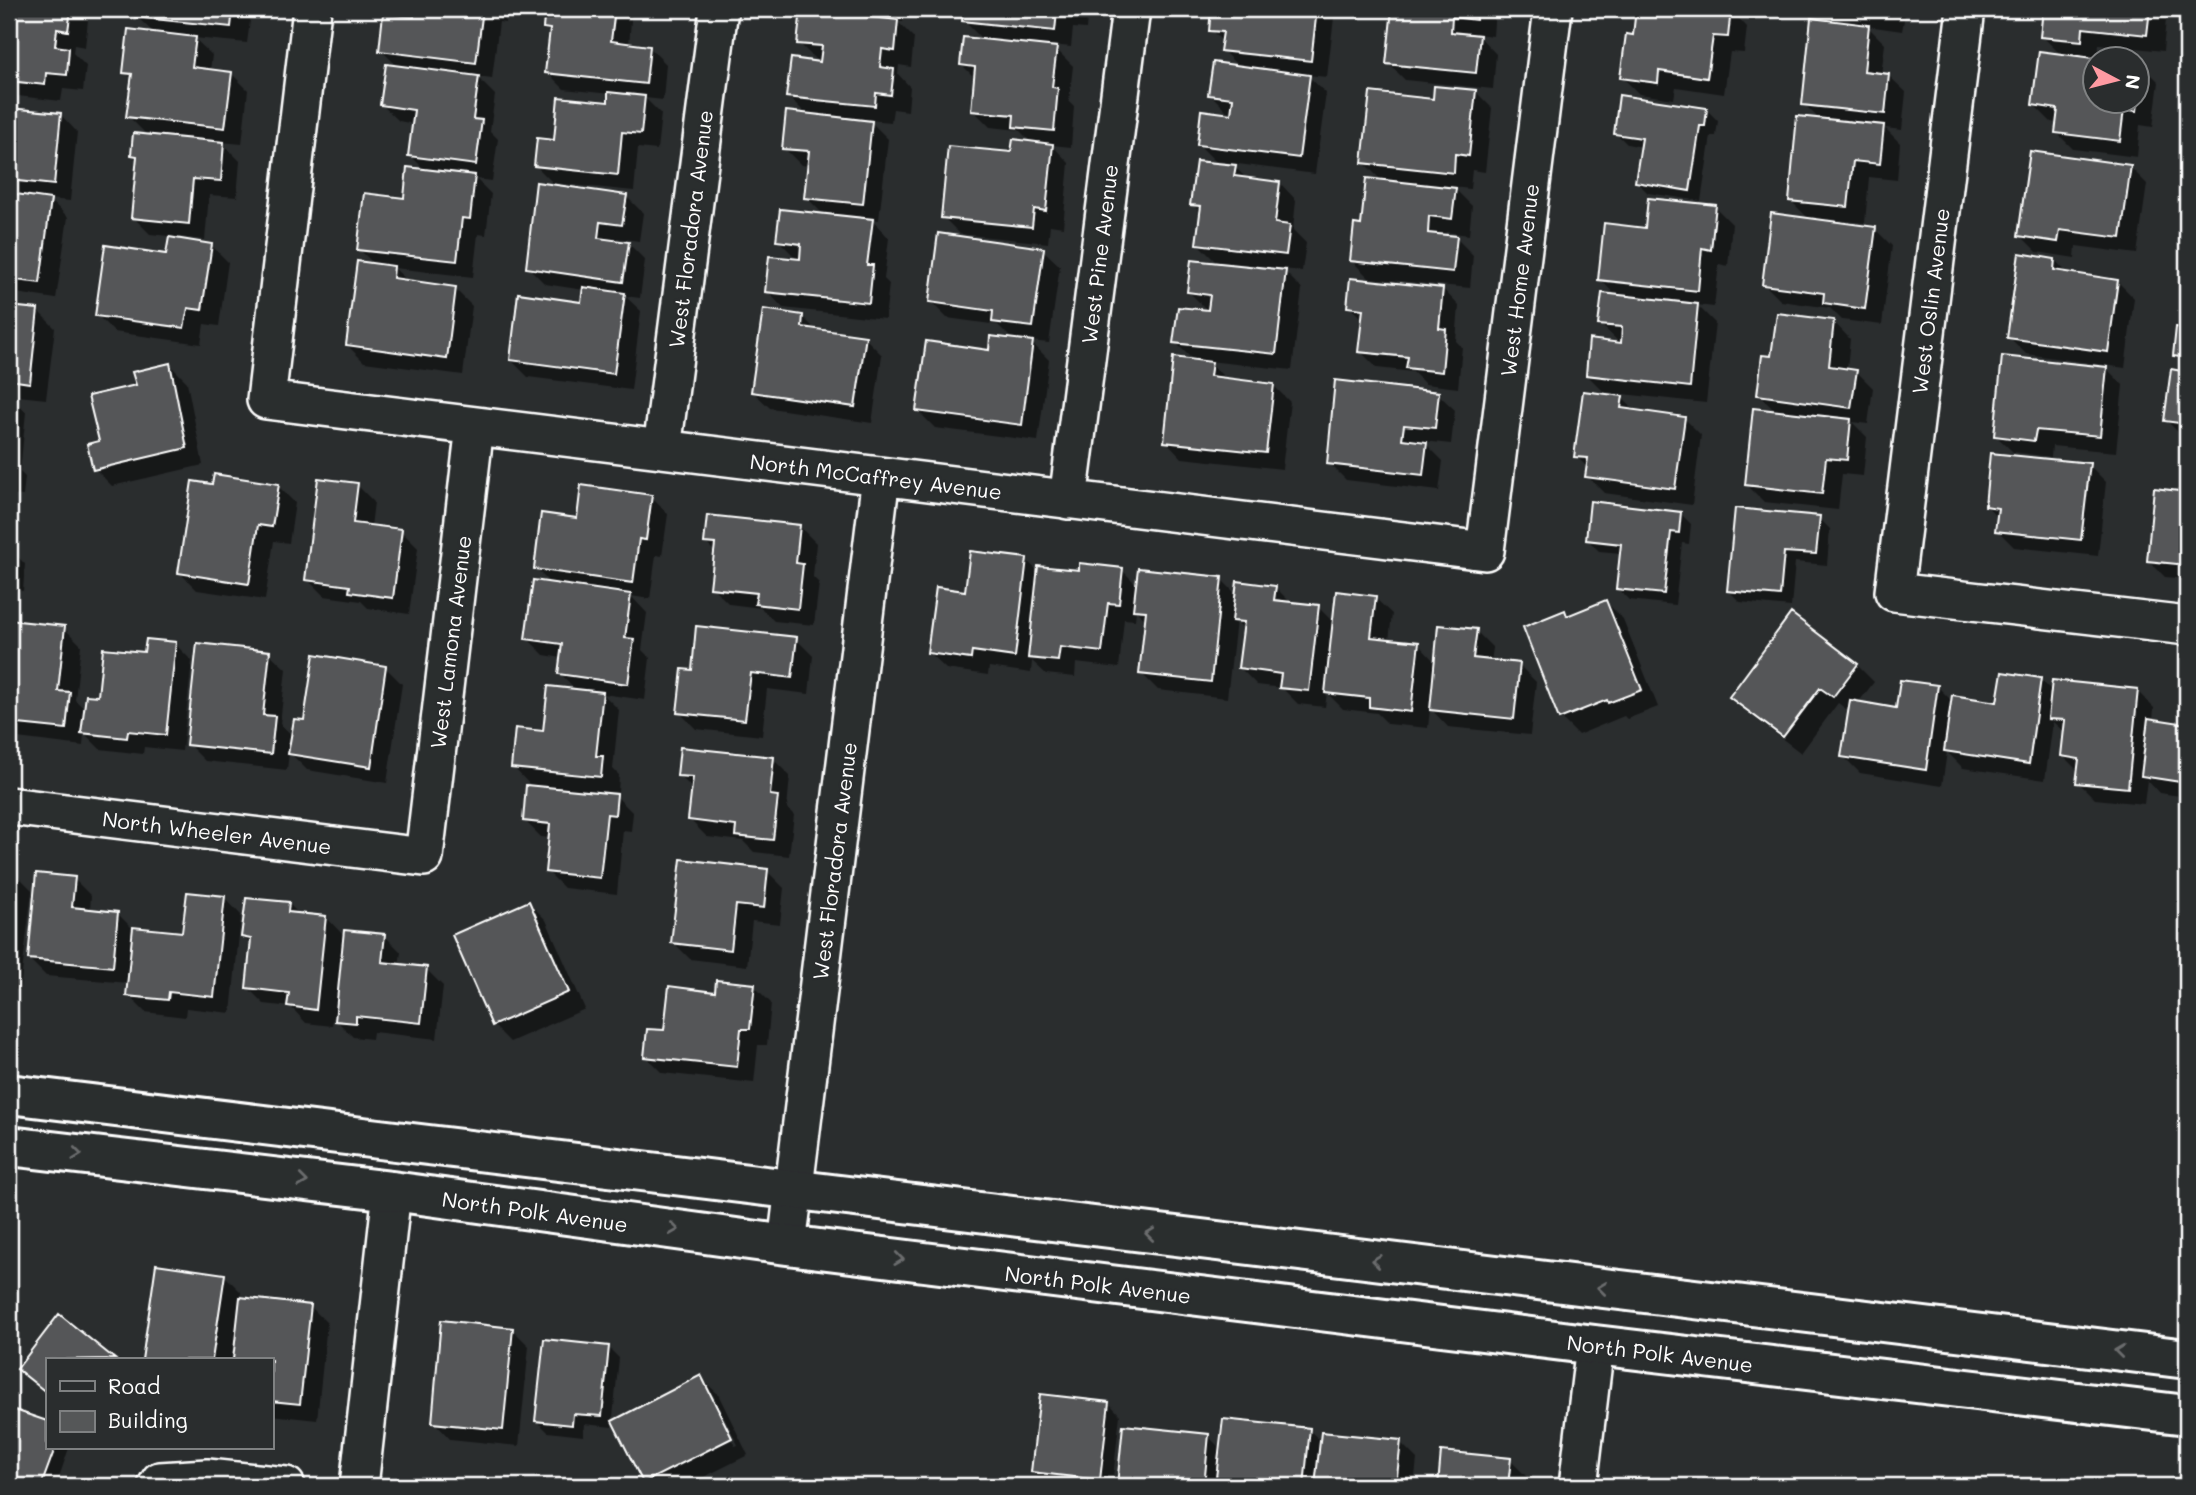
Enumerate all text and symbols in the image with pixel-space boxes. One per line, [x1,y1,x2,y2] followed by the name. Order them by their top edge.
[2080,46,2150,116] north arrow
[2120,73,2147,91] text: N
[662,109,718,349] street label: West Floradora Avenue
[1075,163,1123,345] street label: West Pine Avenue
[1494,182,1544,378] street label: West Home Avenue
[1905,206,1955,396] street label: West Oslin Avenue
[748,447,1004,505] street label: North McCaffrey Avenue
[423,534,477,750] street label: West Lamona Avenue
[806,741,862,981] street label: West Floradora Avenue
[101,805,333,859] street label: North Wheeler Avenue
[71,1147,82,1162] one-way arrow
[297,1173,308,1188] one-way arrow
[440,1185,630,1237] street label: North Polk Avenue
[668,1222,680,1237] one-way arrow
[1144,1227,1155,1242] one-way arrow
[894,1251,905,1266] one-way arrow
[1370,1254,1382,1269] one-way arrow
[1003,1259,1193,1309] street label: North Polk Avenue
[1596,1281,1608,1296] one-way arrow
[1565,1328,1755,1378] street label: North Polk Avenue
[2114,1343,2125,1358] one-way arrow
[46,1358,273,1450] legend
[108,1372,160,1399] text: Road
[108,1406,188,1433] text: Building

